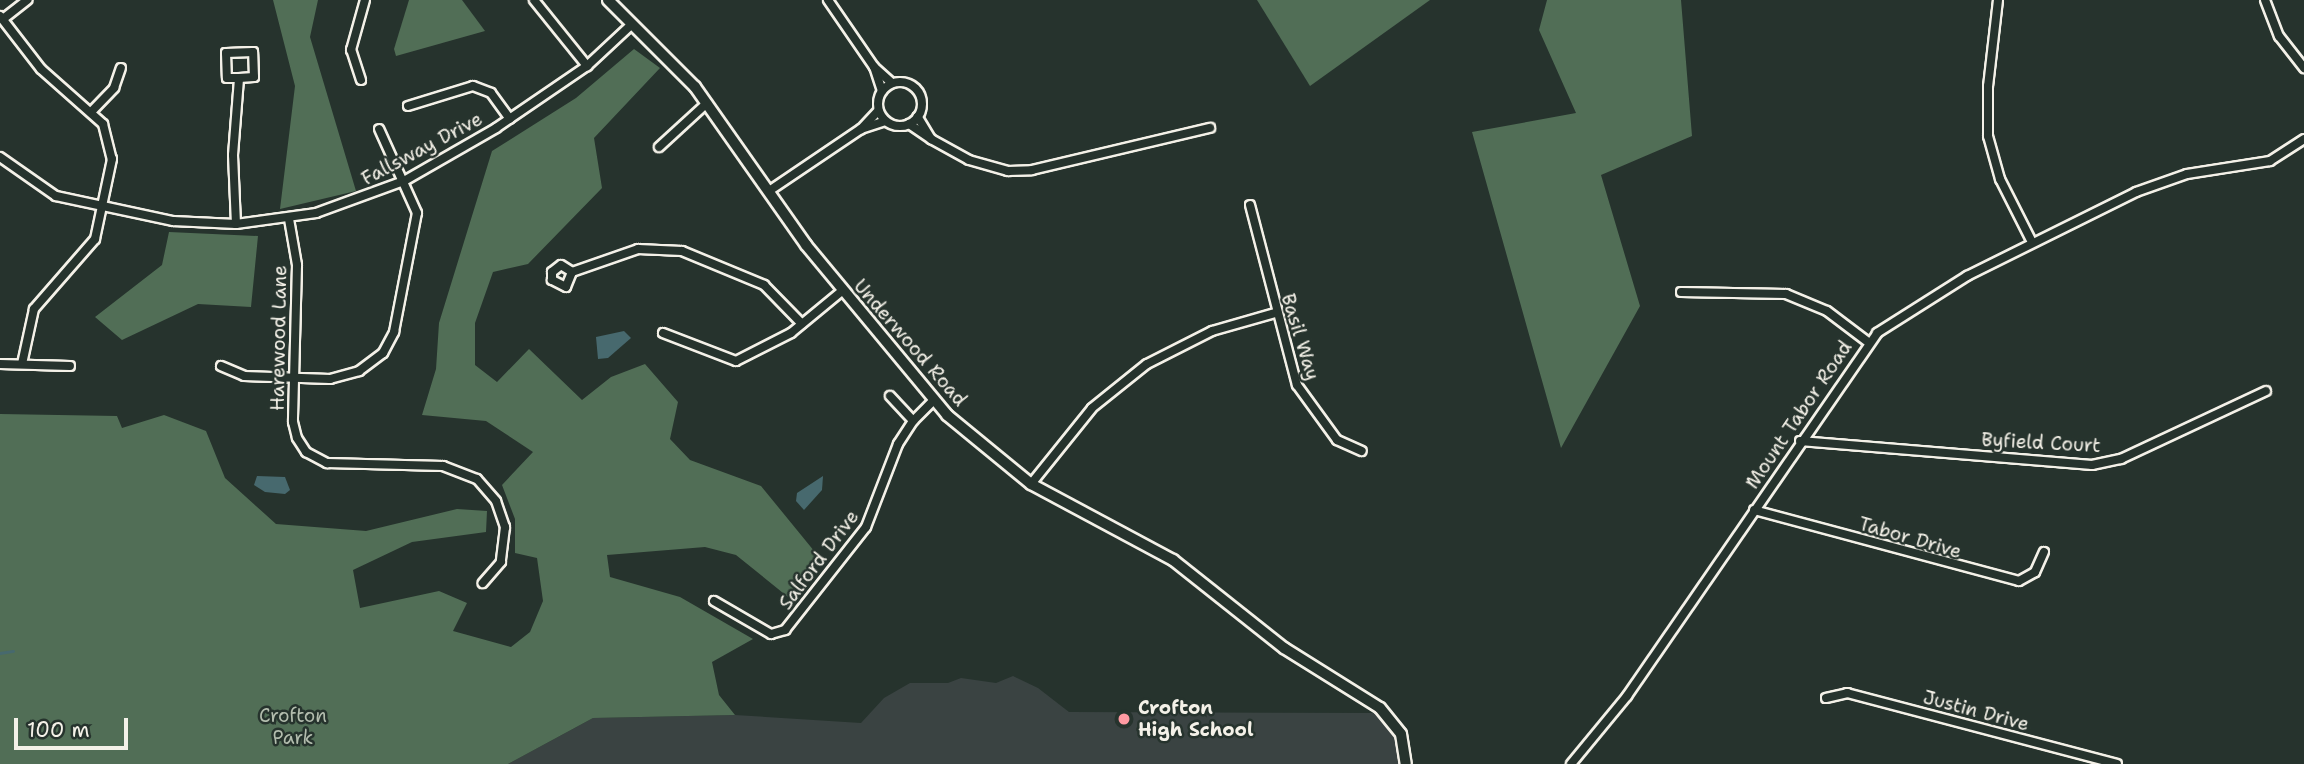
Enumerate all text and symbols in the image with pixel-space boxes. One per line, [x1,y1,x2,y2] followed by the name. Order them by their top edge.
[358,108,486,190] street label: Fallsway Drive
[266,265,292,411] street label: Harewood Lane
[849,275,971,411] street label: Underwood Road
[1276,291,1324,383] street label: Basil Way
[1741,337,1857,493] street label: Mount Tabor Road
[1981,428,2101,458] street label: Byfield Court
[774,506,864,614] street label: Salford Drive
[1856,512,1964,564] street label: Tabor Drive
[1921,686,2031,736] street label: Justin Drive
[1138,697,1254,741] place label: Crofton High School
[18,704,131,748] scale bar
[259,705,327,749] park label: Crofton Park
[1116,711,1132,727] marker: Crofton High School
[27,716,90,744] text: 100 m

